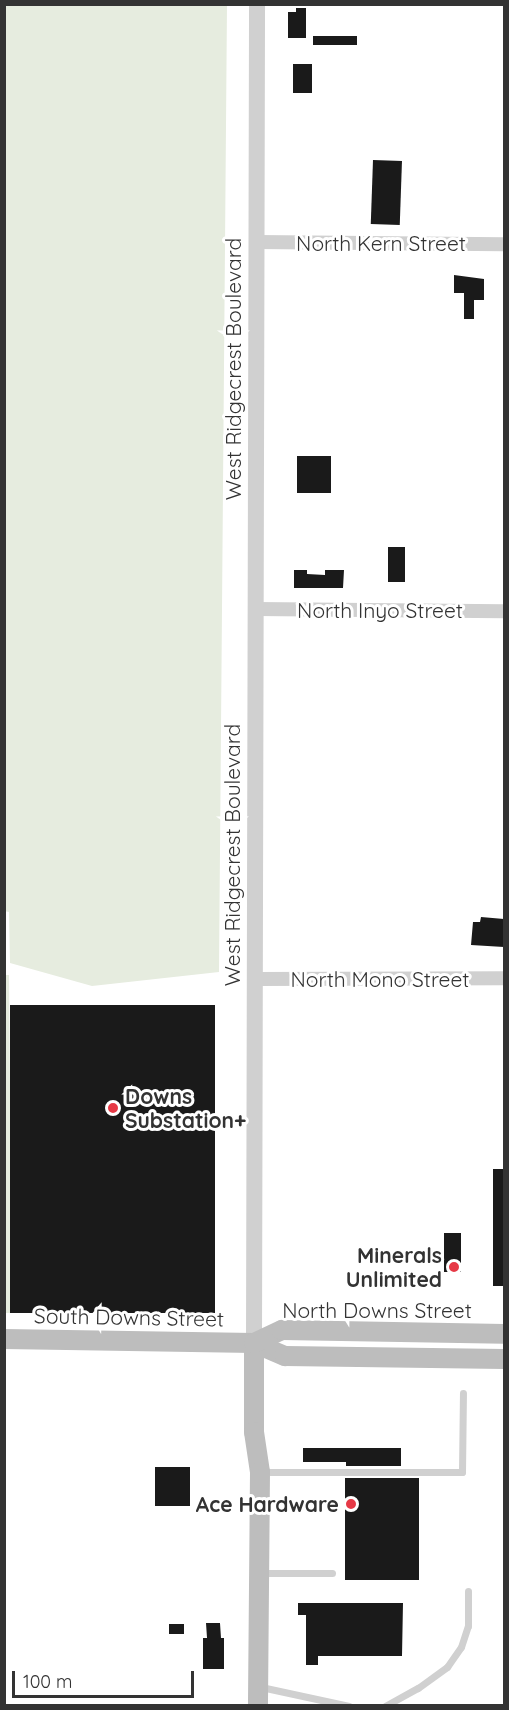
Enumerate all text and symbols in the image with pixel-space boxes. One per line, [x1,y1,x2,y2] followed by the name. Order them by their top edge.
[296,230,466,256] street label: North Kern Street
[220,238,246,500] street label: West Ridgecrest Boulevard
[297,597,463,623] street label: North Inyo Street
[219,724,245,986] street label: West Ridgecrest Boulevard
[291,966,469,992] street label: North Mono Street
[125,1083,246,1133] place label: Downs Substation+
[106,1101,120,1115] marker: Downs Substation+
[346,1242,442,1292] place label: Minerals Unlimited
[447,1260,461,1274] marker: Minerals Unlimited
[282,1297,472,1323] street label: North Downs Street
[34,1303,224,1331] street label: South Downs Street
[196,1491,339,1517] place label: Ace Hardware
[344,1497,358,1511] marker: Ace Hardware
[15,1659,196,1697] scale bar
[23,1670,72,1693] text: 100 m

